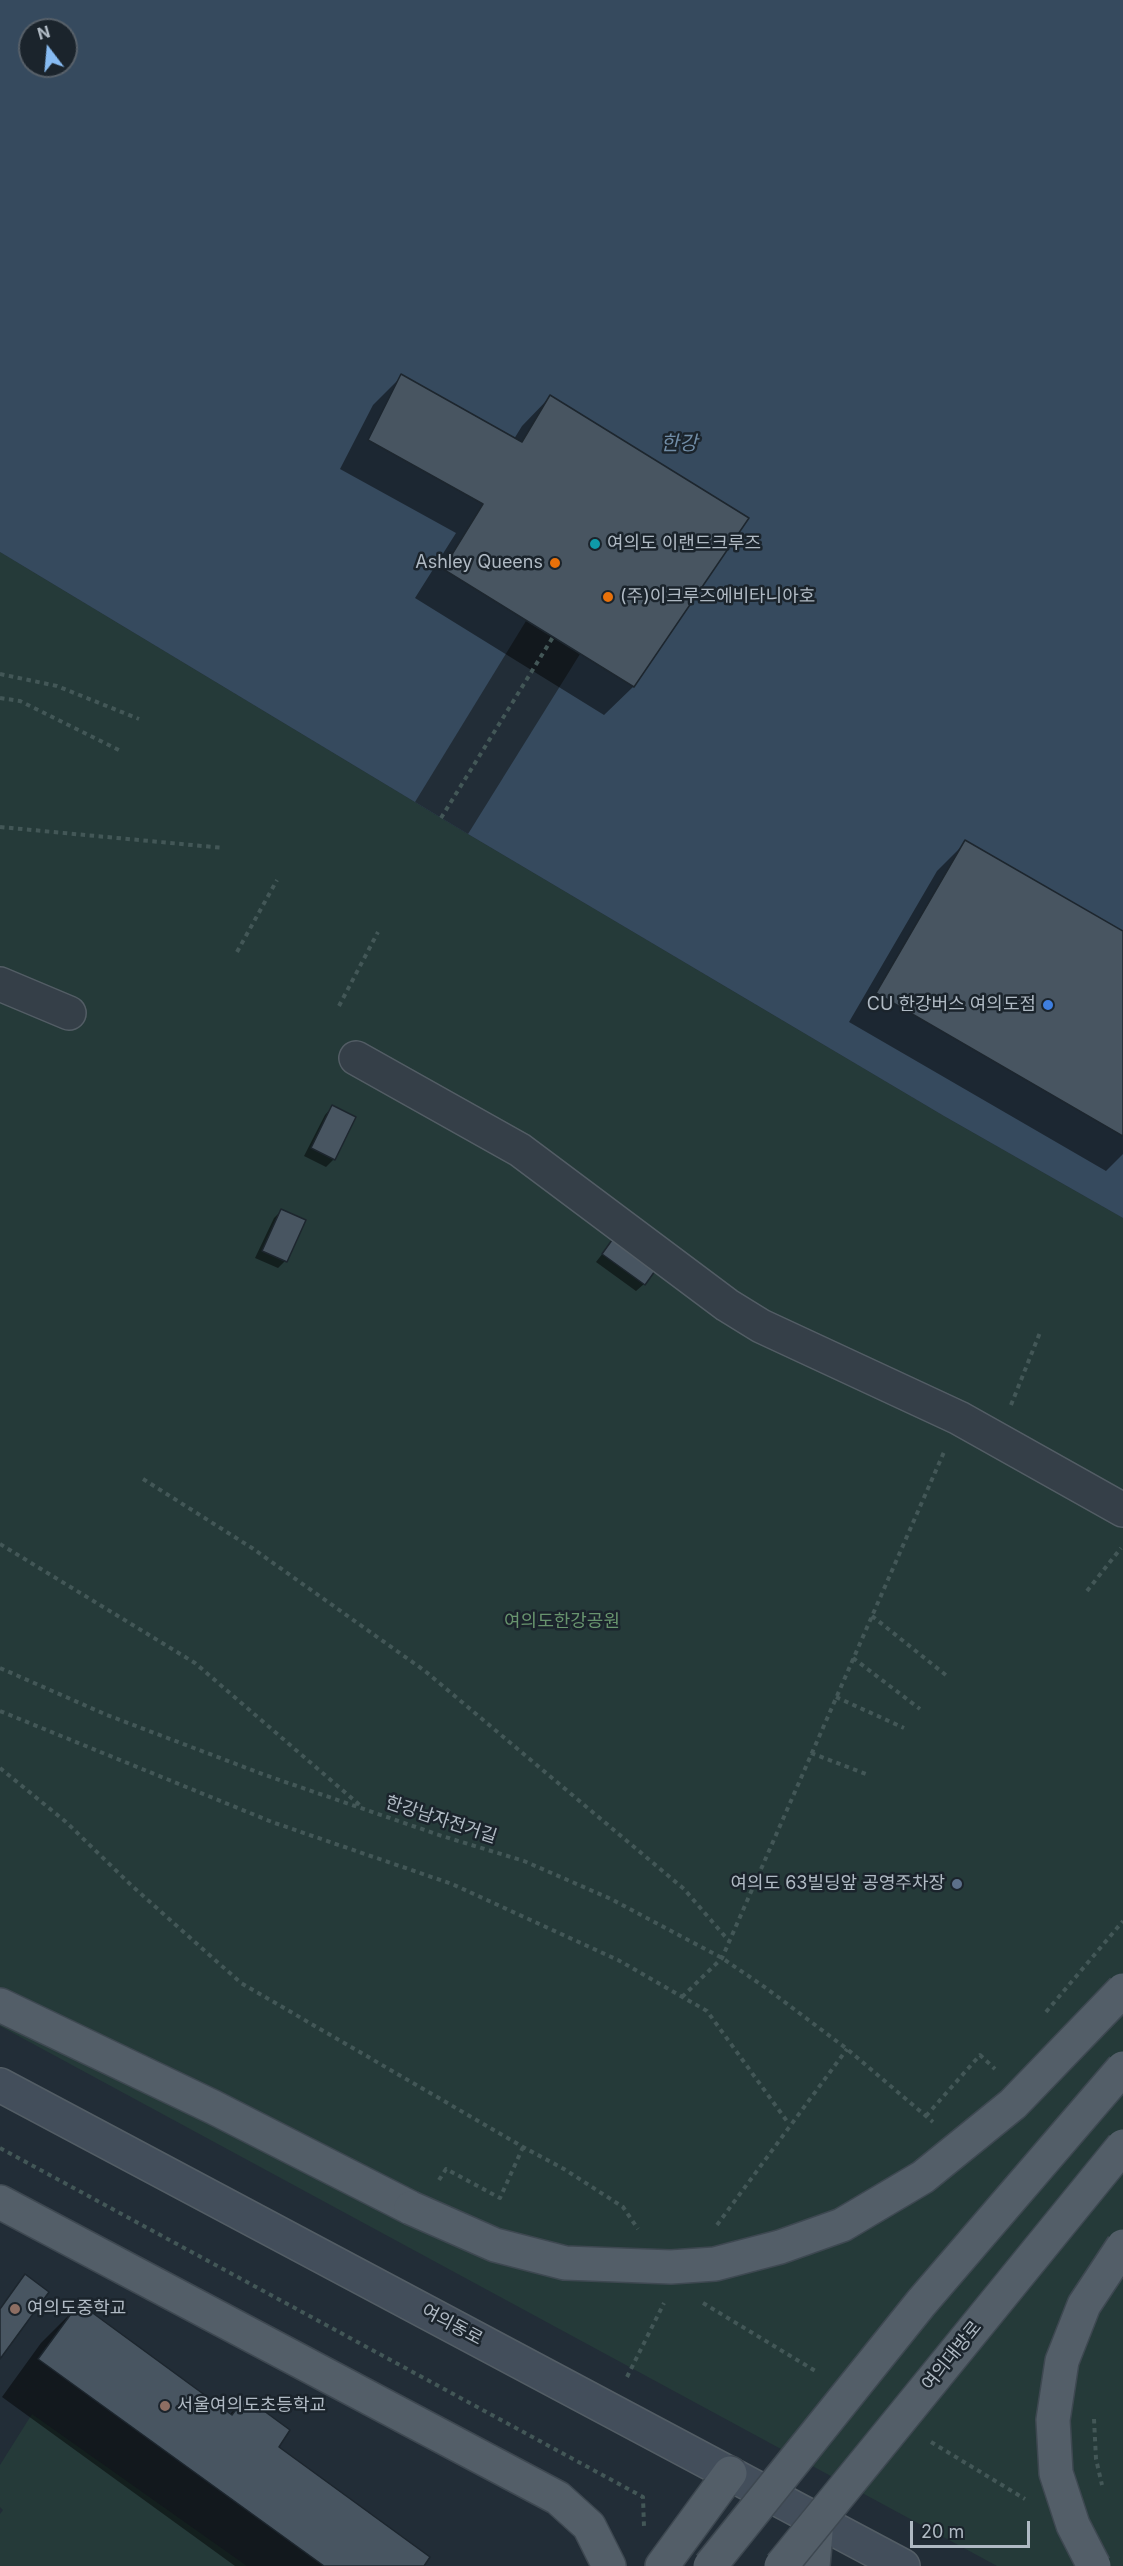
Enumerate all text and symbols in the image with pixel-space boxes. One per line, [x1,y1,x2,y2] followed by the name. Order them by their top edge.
[18,18,78,78] north arrow
[35,21,52,44] text: N
[661,432,697,456] water label: 한강
[607,533,761,555] place label: 여의도 이랜드크루즈
[588,537,602,551] marker: 여의도 이랜드크루즈
[415,552,543,574] place label: Ashley Queens
[548,556,562,570] marker: Ashley Queens
[620,586,815,608] place label: (주)이크루즈에비타니아호
[601,590,615,604] marker: (주)이크루즈에비타니아호
[867,994,1036,1016] place label: CU 한강버스 여의도점
[1041,998,1055,1012] marker: CU 한강버스 여의도점
[504,1611,620,1633] park label: 여의도한강공원
[383,1792,499,1848] street label: 한강남자전거길
[730,1873,945,1895] place label: 여의도 63빌딩앞 공영주차장
[950,1877,964,1891] marker: 여의도 63빌딩앞 공영주차장
[27,2298,126,2320] place label: 여의도중학교
[418,2300,486,2350] street label: 여의동로
[8,2302,22,2316] marker: 여의도중학교
[918,2317,986,2395] street label: 여의대방로
[177,2395,326,2417] place label: 서울여의도초등학교
[158,2399,172,2413] marker: 서울여의도초등학교
[913,2509,1033,2547] scale bar
[921,2521,964,2542] text: 20 m

